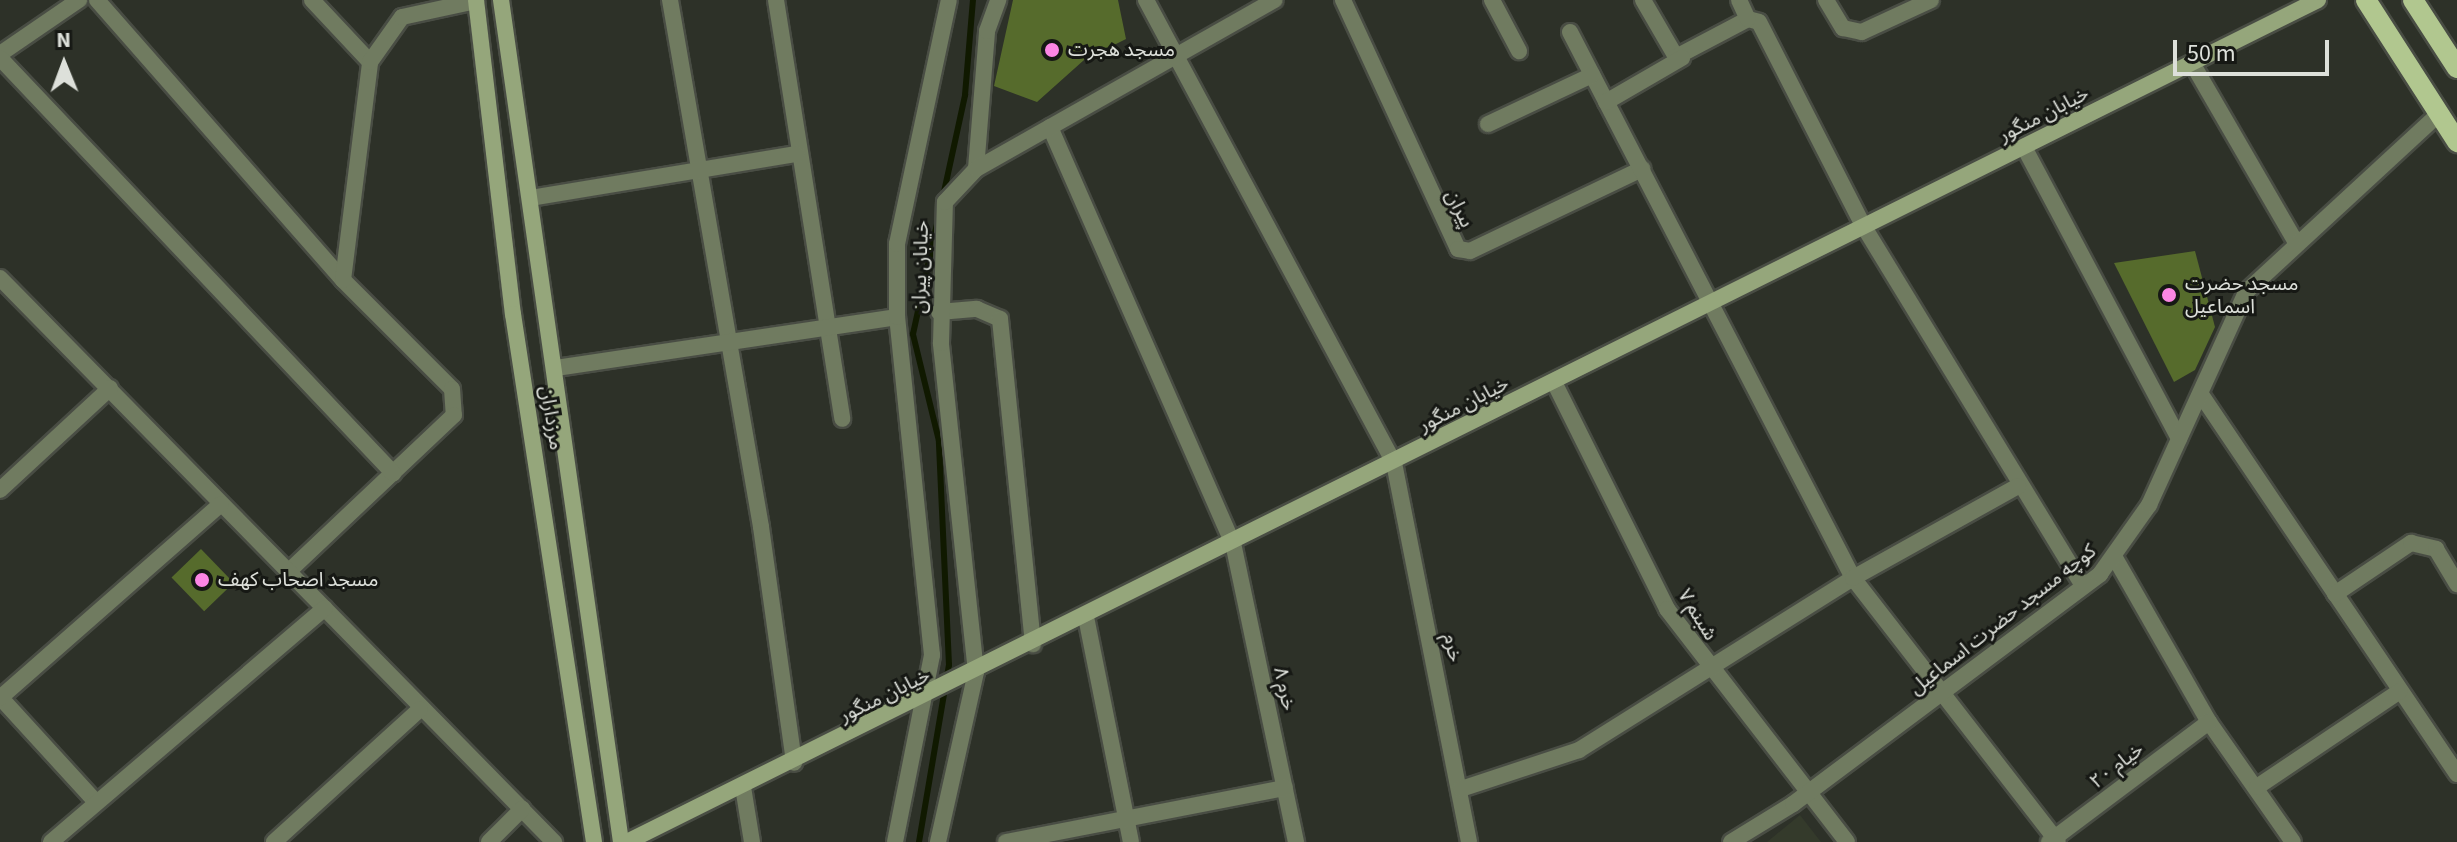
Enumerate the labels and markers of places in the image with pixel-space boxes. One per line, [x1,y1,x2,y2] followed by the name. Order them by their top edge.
[1068,38,1175,62] place label: مسجد هجرت
[1043,41,1061,59] marker: مسجد هجرت
[2185,272,2298,319] place label: مسجد حضرت اسماعیل
[2160,286,2178,304] marker: مسجد حضرت اسماعیل
[218,568,378,592] place label: مسجد اصحاب کهف
[193,571,211,589] marker: مسجد اصحاب کهف

